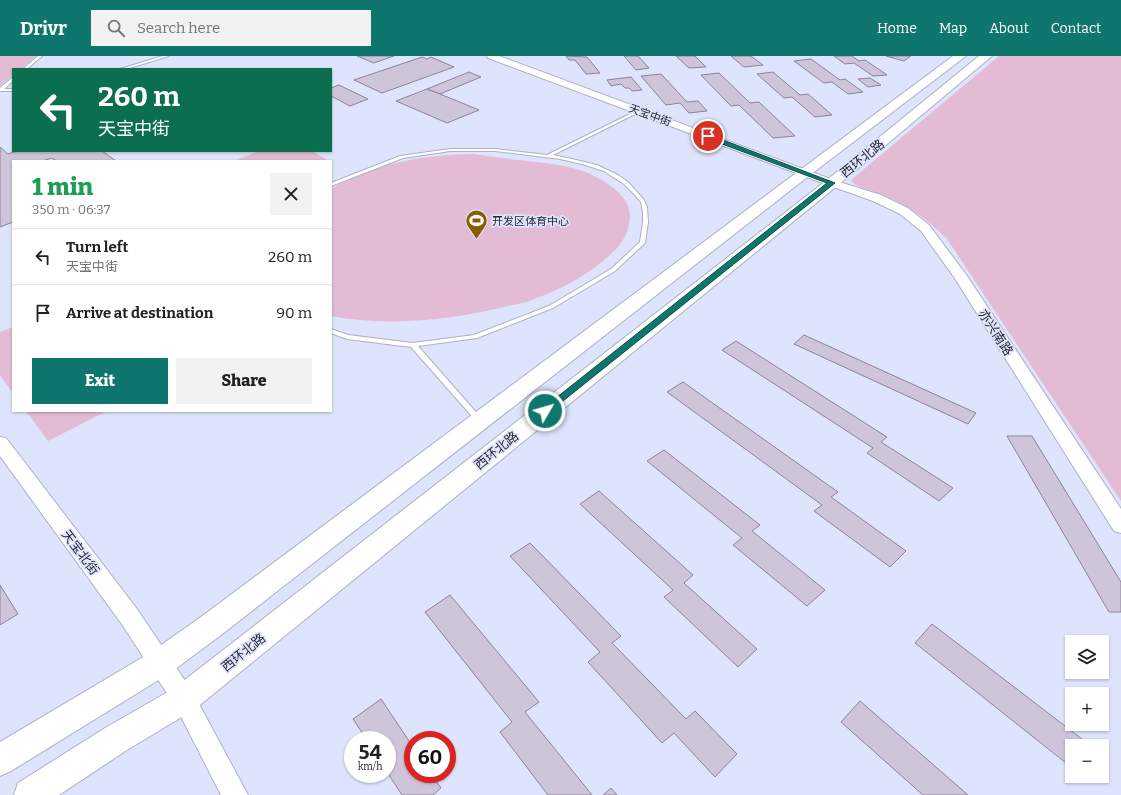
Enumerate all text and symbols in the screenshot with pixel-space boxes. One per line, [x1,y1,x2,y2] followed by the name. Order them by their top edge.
[91,10,371,46] search box
[20,17,67,40] text: Drivr
[105,17,127,39] icon: search
[137,19,220,37] text: Search here
[877,20,917,37] text: Home
[939,20,967,37] text: Map
[989,20,1029,37] text: About
[1051,20,1101,37] text: Contact
[98,80,180,113] text: 260 m
[32,84,84,136] icon: left
[627,102,673,129] street label: 天宝中街
[98,118,170,140] text: 天宝中街
[691,119,725,153] pin
[697,125,719,147] icon: arrive
[837,136,887,181] street label: 西环北路
[32,173,93,201] text: 1 min
[270,173,312,215] button: close
[32,202,110,217] text: 350 m · 06:37
[464,208,490,241] sports icon: 开发区体育中心
[492,215,569,228] place label: 开发区体育中心
[66,238,128,256] text: Turn left
[32,246,54,268] icon: left
[268,248,312,266] text: 260 m
[66,259,118,274] text: 天宝中街
[32,302,54,324] icon: arrive
[66,304,213,322] text: Arrive at destination
[276,304,312,322] text: 90 m
[975,306,1016,358] street label: 亦兴南路
[32,358,168,404] button: Exit
[176,358,312,404] button: Share
[524,390,566,432] position arrow
[471,428,521,473] street label: 西环北路
[59,527,102,578] street label: 天宝北街
[218,630,268,675] street label: 西环北路
[1065,635,1109,783] map controls
[1065,635,1109,679] button: layers
[1065,687,1109,731] button: +
[404,731,456,783] speed limit sign: 60
[1065,739,1109,783] button: −
[358,740,382,764] text: 54
[358,761,382,773] text: km/h

